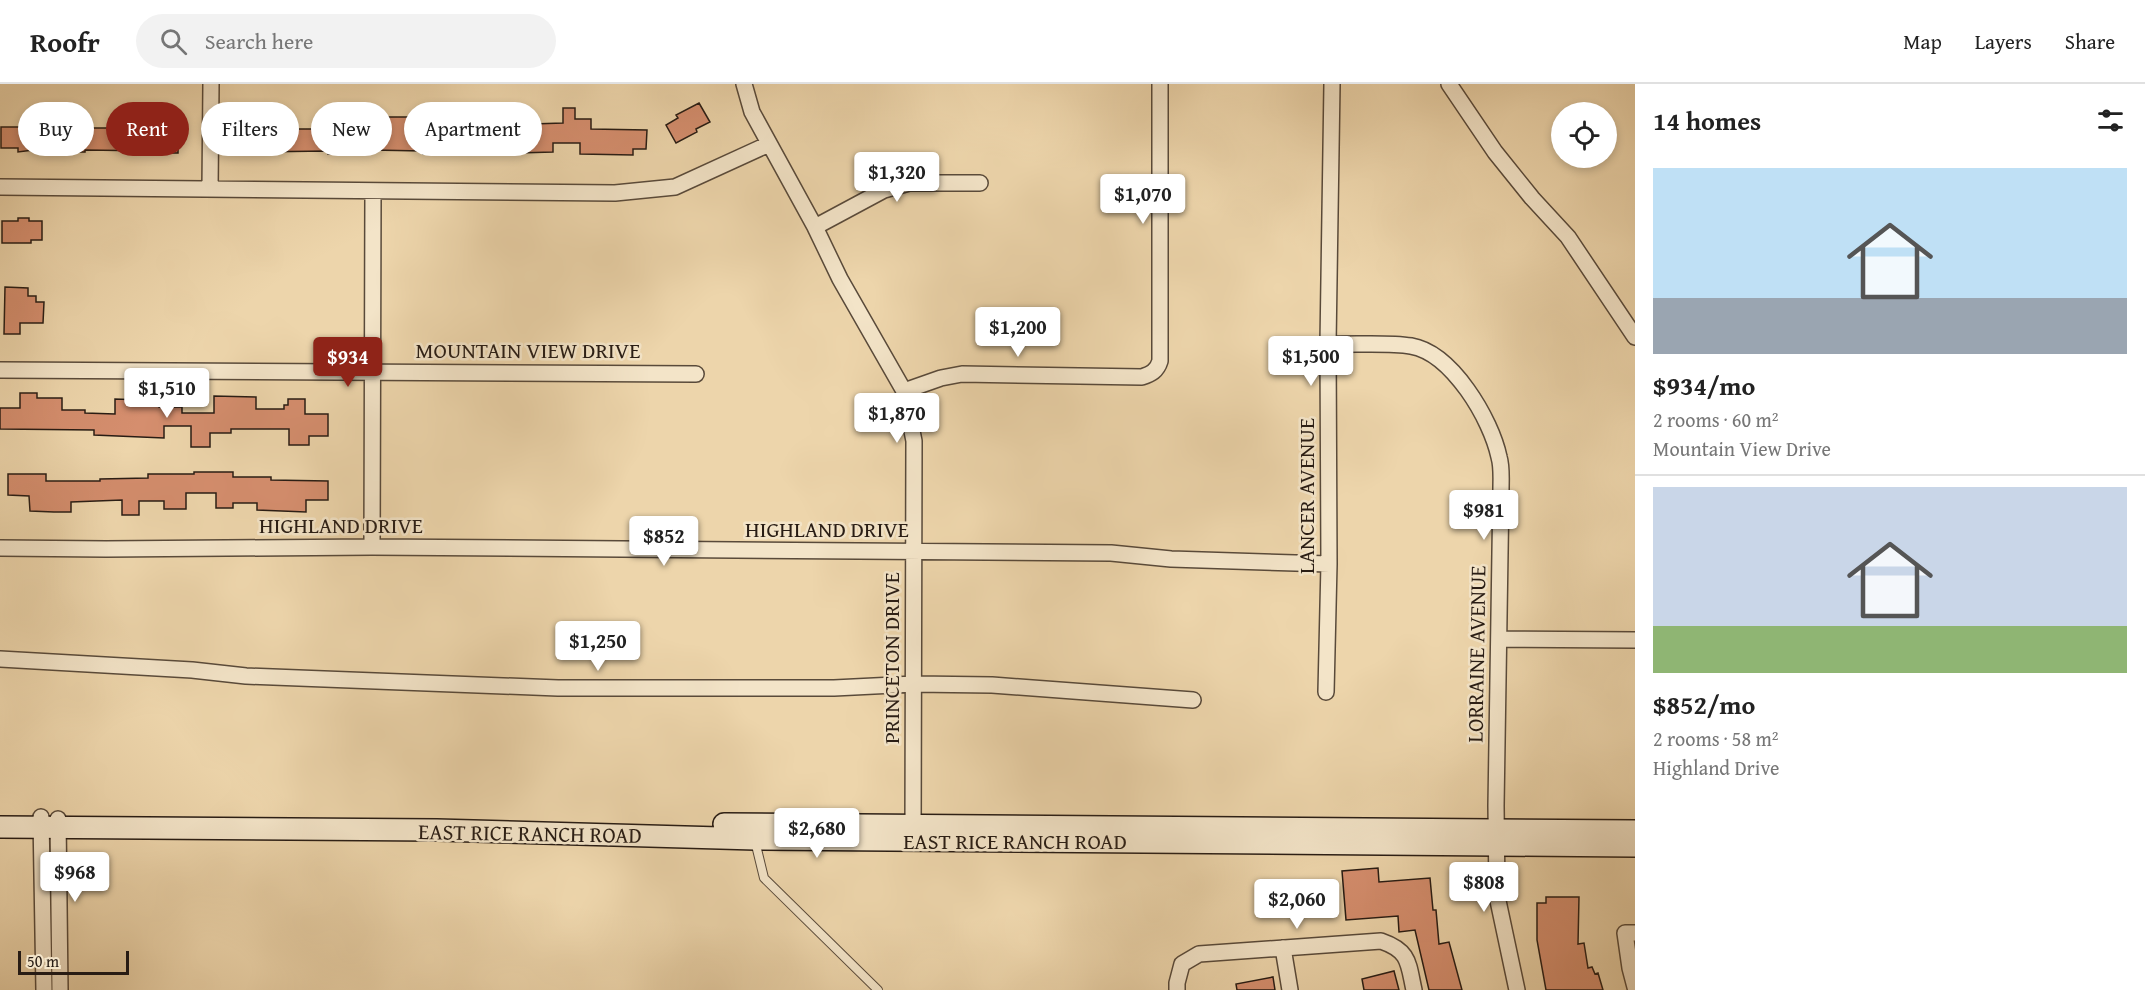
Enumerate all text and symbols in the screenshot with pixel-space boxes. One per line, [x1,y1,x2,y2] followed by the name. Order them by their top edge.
[136,14,556,68] search box
[30,21,100,62] text: Roofr
[157,25,190,58] icon: search
[205,25,313,57] text: Search here
[1903,26,1942,57] text: Map
[1975,26,2032,57] text: Layers
[2065,26,2115,57] text: Share
[1653,101,1761,140] text: 14 homes
[18,102,94,156] chip: Buy
[106,102,189,156] chip: Rent
[201,102,299,156] chip: Filters
[311,102,392,156] chip: New
[404,102,542,156] chip: Apartment
[1551,102,1617,168] map controls
[1551,102,1617,168] button: locate
[2094,104,2127,137] icon: filters
[848,152,946,203] pin: $1,320
[868,157,926,186] text: $1,320
[1094,174,1192,225] pin: $1,070
[1114,179,1172,208] text: $1,070
[1836,207,1944,315] icon: home
[969,307,1067,358] pin: $1,200
[989,312,1047,341] text: $1,200
[416,334,640,366] street label: MOUNTAIN VIEW DRIVE
[1262,336,1360,387] pin: $1,500
[312,337,384,388] pin: $934
[1282,341,1340,370] text: $1,500
[327,342,369,371] text: $934
[1653,366,1755,405] text: $934/mo
[118,368,216,419] pin: $1,510
[138,373,196,402] text: $1,510
[848,393,946,444] pin: $1,870
[868,398,926,427] text: $1,870
[1653,405,1779,434] text: 2 rooms · 60 m²
[1290,418,1322,574] street label: LANCER AVENUE
[1653,434,1831,463] text: Mountain View Drive
[1448,490,1520,541] pin: $981
[1463,495,1505,524] text: $981
[259,509,423,541] street label: HIGHLAND DRIVE
[745,513,909,545] street label: HIGHLAND DRIVE
[628,516,700,567] pin: $852
[643,521,685,550] text: $852
[1836,526,1944,634] icon: home
[1458,565,1494,743] street label: LORRAINE AVENUE
[875,572,907,744] street label: PRINCETON DRIVE
[549,621,647,672] pin: $1,250
[569,626,627,655] text: $1,250
[1653,685,1755,724] text: $852/mo
[1653,724,1779,753] text: 2 rooms · 58 m²
[1653,753,1779,782] text: Highland Drive
[768,808,866,859] pin: $2,680
[788,813,846,842] text: $2,680
[418,815,642,851] street label: EAST RICE RANCH ROAD
[903,825,1127,857] street label: EAST RICE RANCH ROAD
[39,852,111,903] pin: $968
[54,857,96,886] text: $968
[1448,862,1520,913] pin: $808
[1463,867,1505,896] text: $808
[1248,879,1346,930] pin: $2,060
[1268,884,1326,913] text: $2,060
[18,948,129,976] scale bar
[27,949,59,973] text: 50 m

